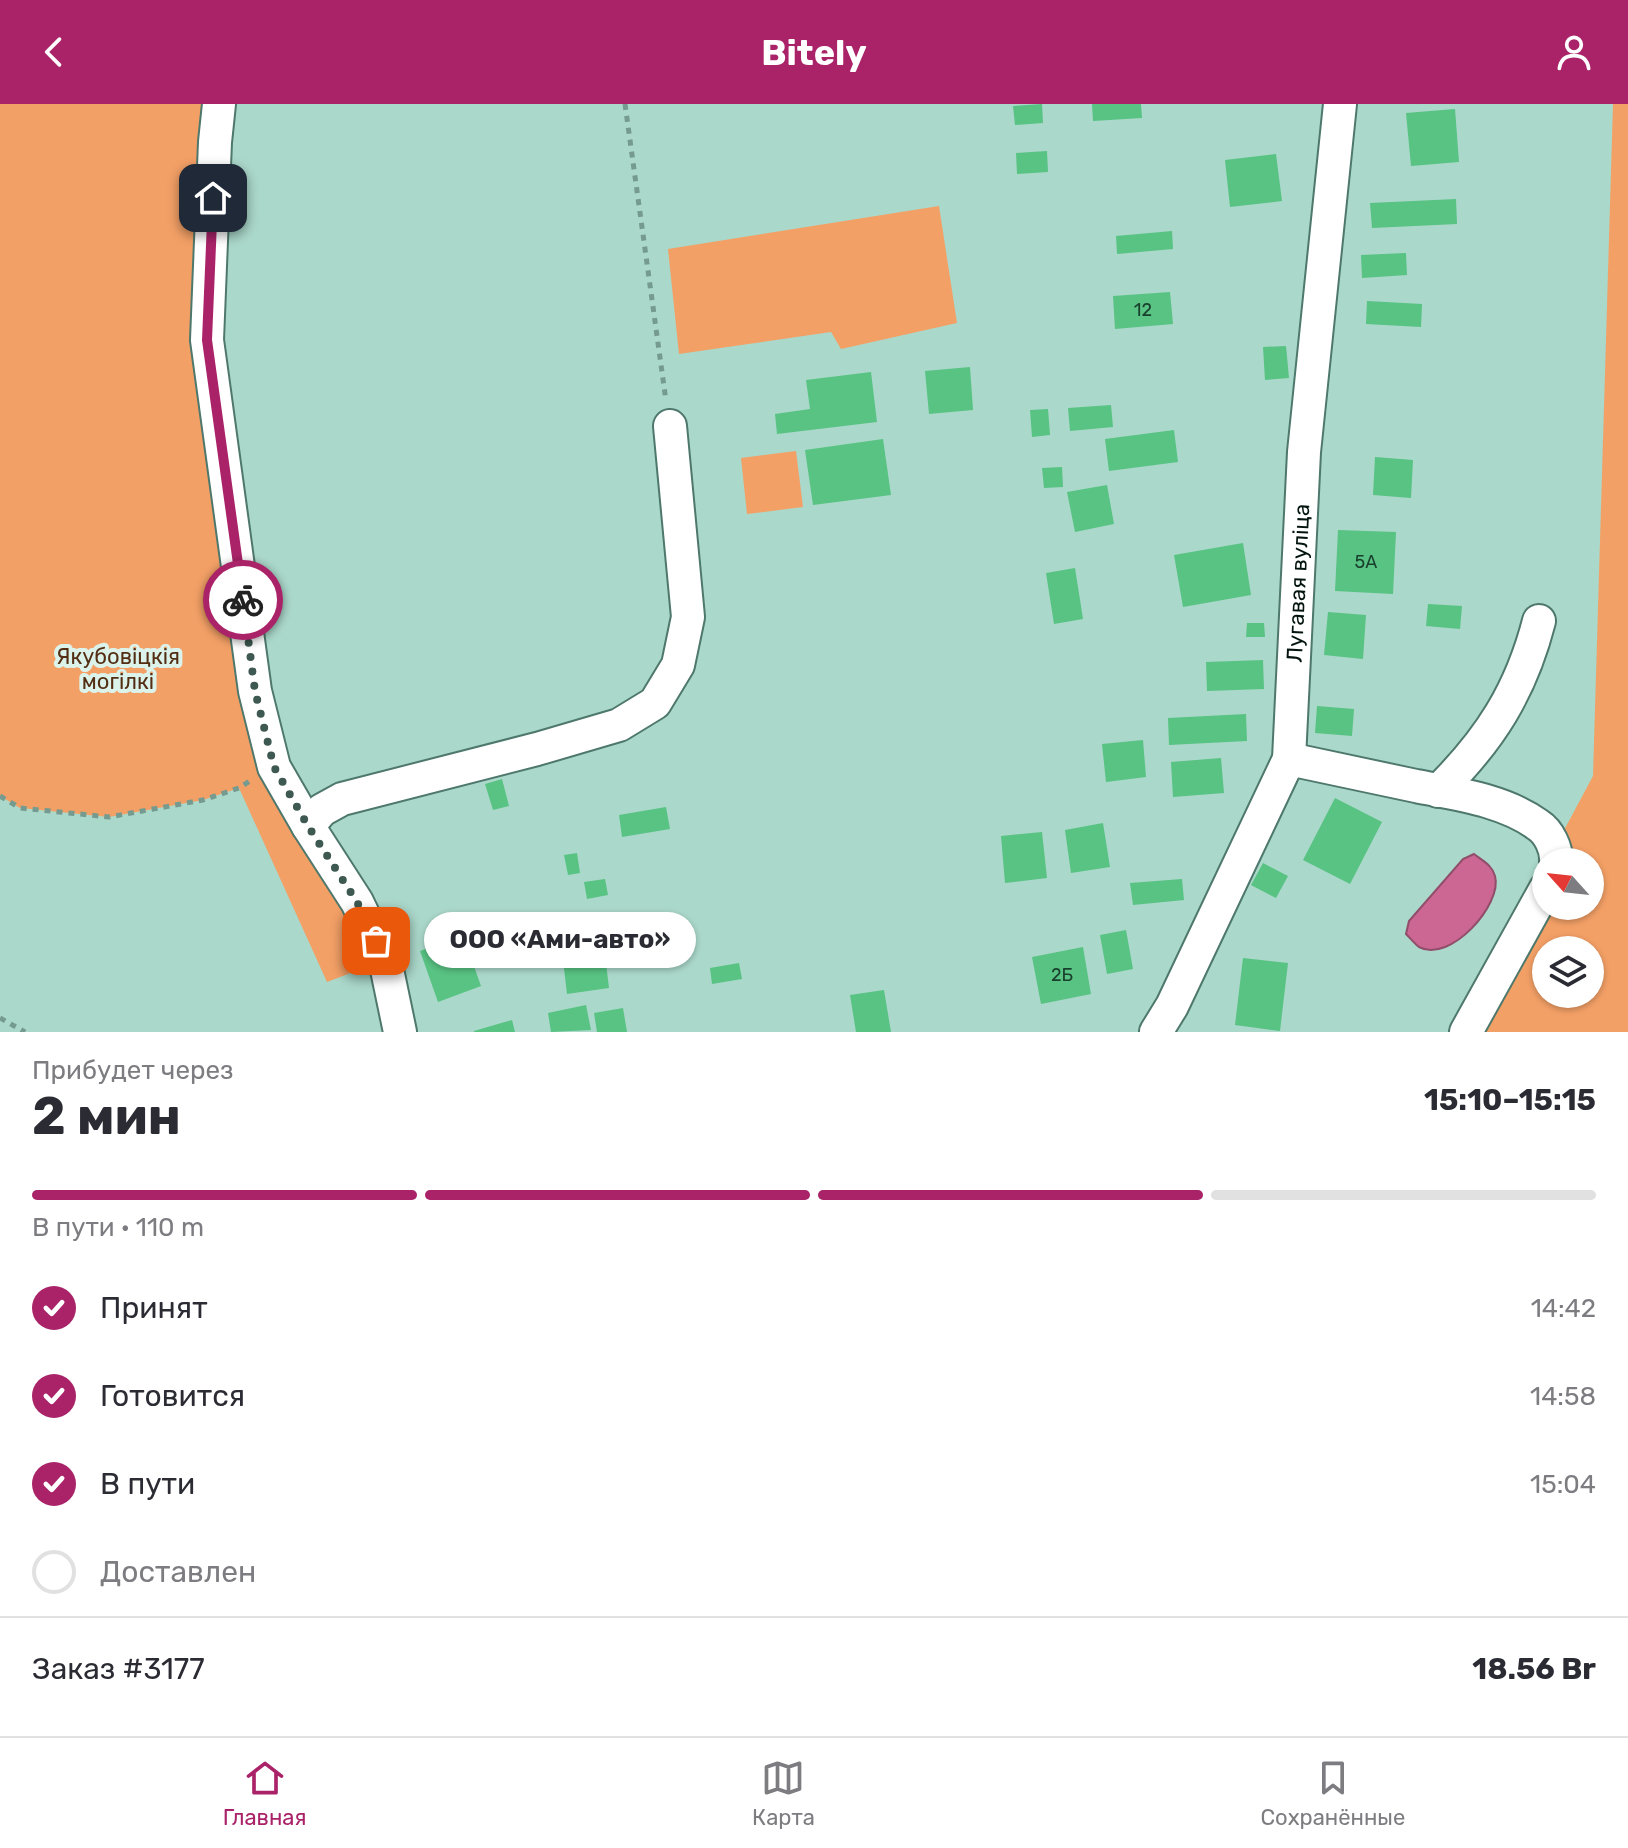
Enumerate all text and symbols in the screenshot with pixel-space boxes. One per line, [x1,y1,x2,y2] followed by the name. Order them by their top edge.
[32,30,76,74] icon: back
[1552,30,1596,74] icon: person
[761,31,867,74] text: Bitely
[179,164,247,232] pin
[191,176,235,220] icon: home
[1134,299,1152,321] house number: 12
[1280,503,1315,663] street label: Лугавая вуліца
[1355,551,1377,573] house number: 5А
[203,560,283,640] courier
[221,578,265,622] icon: bike
[56,643,180,695] park label: Якубовіцкія могілкі
[1532,848,1604,920] north arrow
[1532,848,1604,1008] map controls
[342,907,410,975] pin
[424,913,696,969] callout: ООО «Ами-авто»
[354,919,398,963] icon: bag
[449,924,671,955] text: ООО «Ами-авто»
[1532,936,1604,1008] button: layers
[1051,964,1073,986] house number: 2Б
[32,1055,233,1086] text: Прибудет через
[1424,1082,1596,1118] text: 15:10–15:15
[32,1085,181,1147] text: 2 мин
[32,1212,204,1243] text: В пути · 110 m
[32,1286,76,1330] icon: check
[100,1290,208,1326] text: Принят
[1531,1293,1596,1324] text: 14:42
[32,1374,76,1418] icon: check
[100,1378,245,1414] text: Готовится
[1530,1381,1596,1412] text: 14:58
[32,1462,76,1506] icon: check
[100,1466,195,1502] text: В пути
[1530,1469,1596,1500] text: 15:04
[100,1554,256,1590] text: Доставлен
[32,1651,205,1687] text: Заказ #3177
[1472,1651,1596,1687] text: 18.56 Br
[223,1756,306,1831] tab: Главная
[752,1756,815,1831] tab: Карта
[1260,1756,1405,1831] tab: Сохранённые

